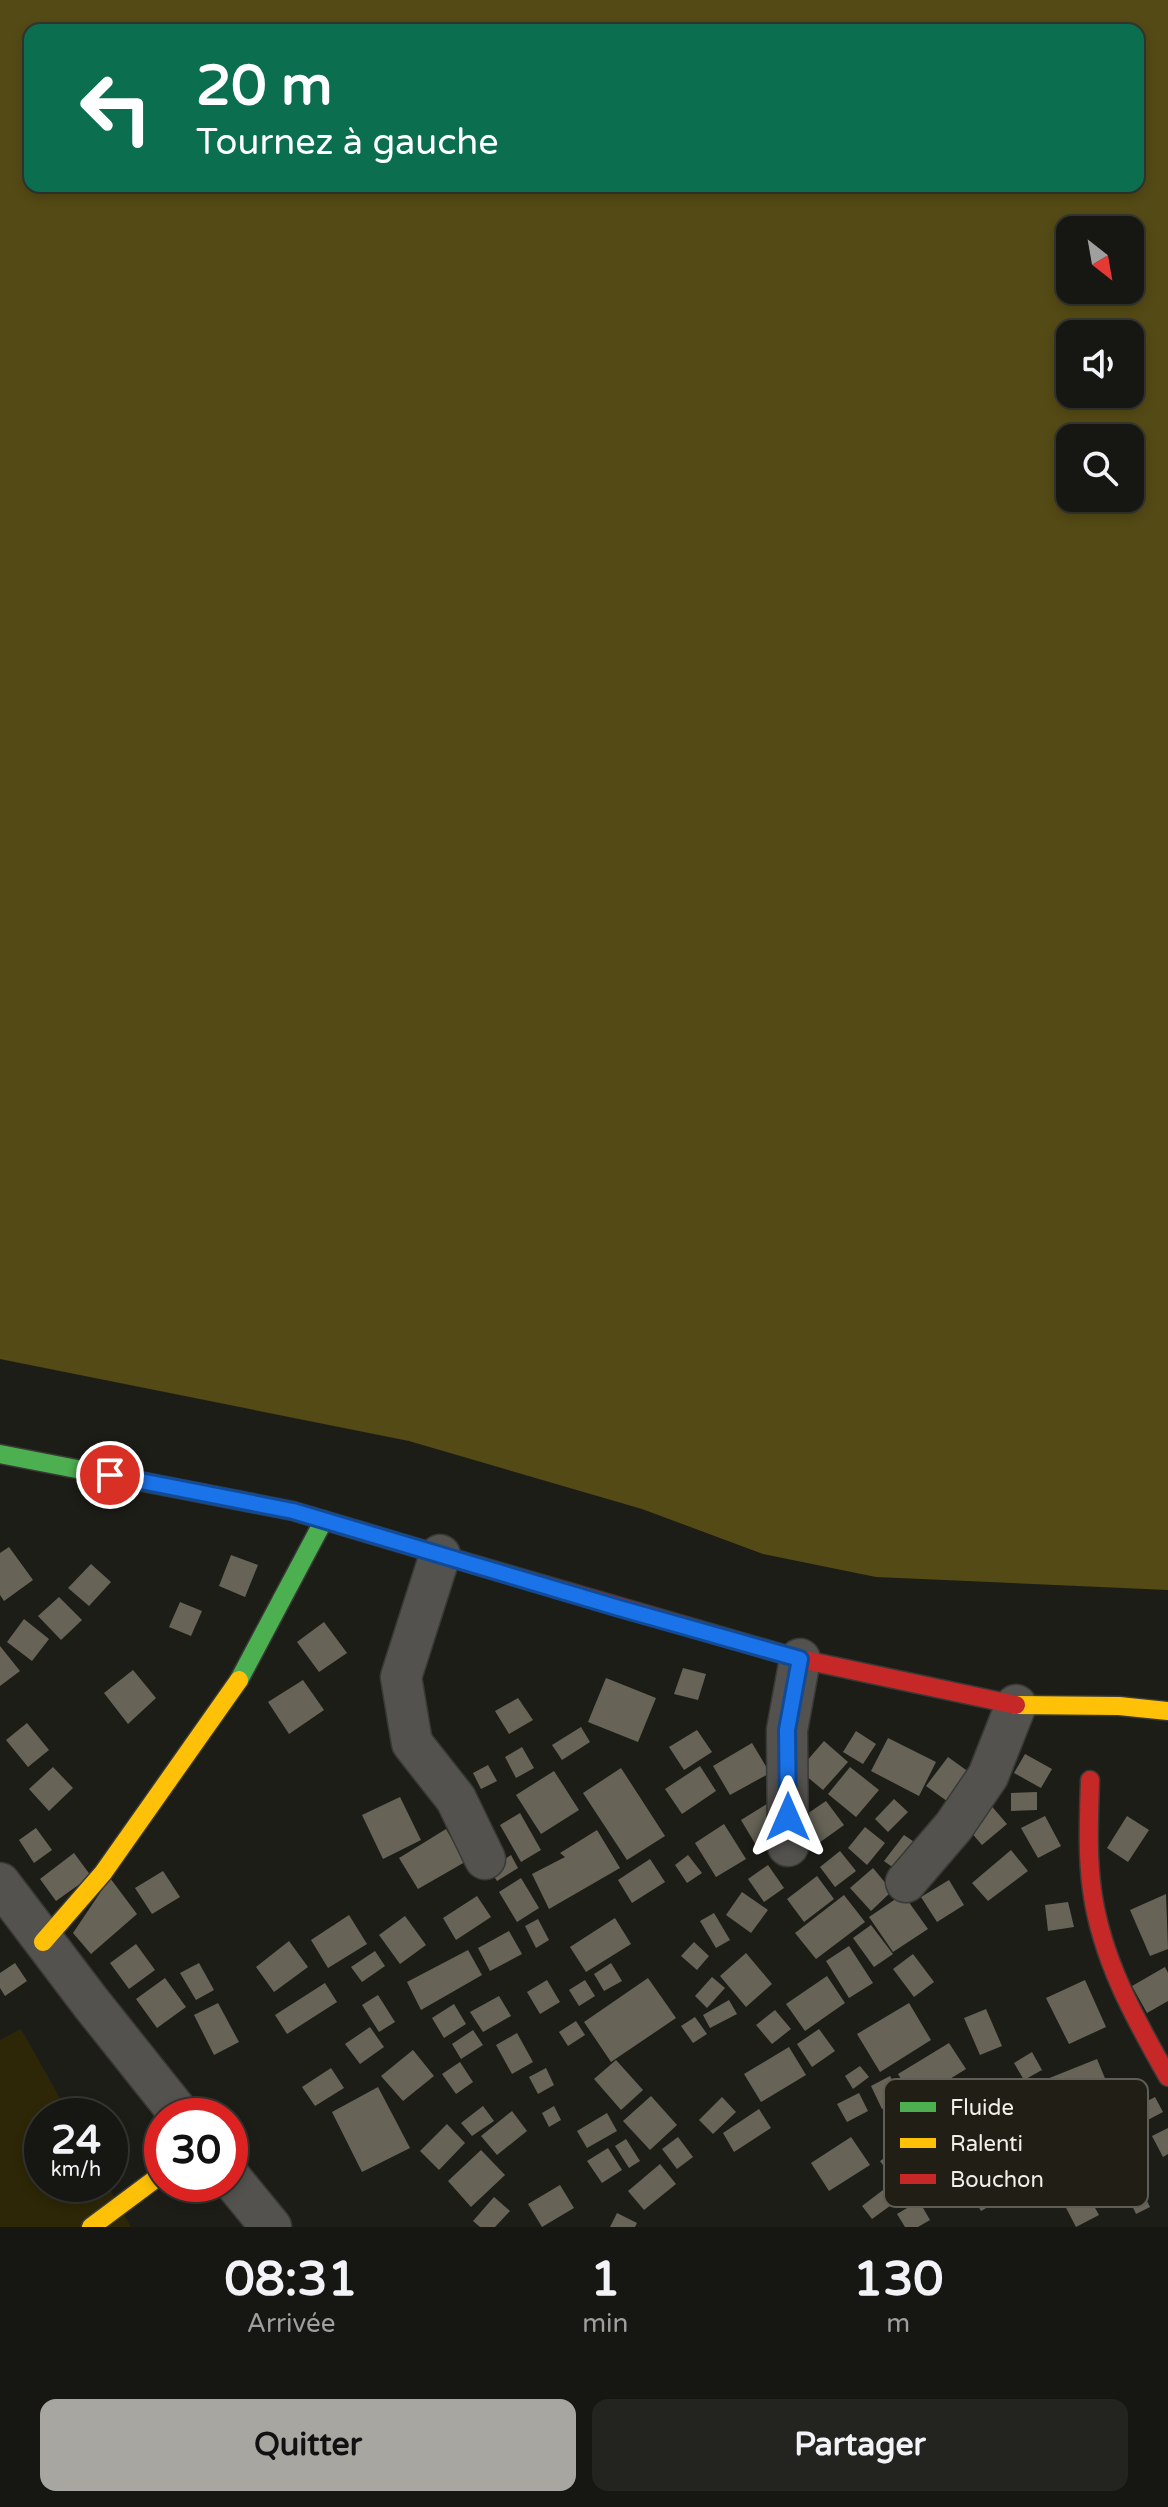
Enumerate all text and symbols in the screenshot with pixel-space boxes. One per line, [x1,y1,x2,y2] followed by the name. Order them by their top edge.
[196,53,332,120] text: 20 m
[64,56,168,160] icon: left
[196,121,499,164] text: Tournez à gauche
[1056,216,1144,304] north arrow
[1056,216,1144,512] map controls
[1056,320,1144,408] button: sound
[1056,424,1144,512] button: search
[76,1441,144,1509] pin
[88,1453,132,1497] icon: arrive
[746,1775,830,1859] position arrow
[884,2079,1148,2207] legend
[950,2095,1014,2121] text: Fluide
[144,2098,248,2202] speed limit sign: 30
[51,2116,101,2164] text: 24
[950,2131,1023,2157] text: Ralenti
[51,2158,101,2182] text: km/h
[950,2167,1044,2193] text: Bouchon
[225,2251,358,2309] text: 08:31
[590,2251,620,2309] text: 1
[853,2251,943,2309] text: 130
[247,2308,335,2339] text: Arrivée
[582,2308,628,2339] text: min
[886,2308,910,2339] text: m
[40,2399,576,2491] button: Quitter
[592,2399,1128,2491] button: Partager

